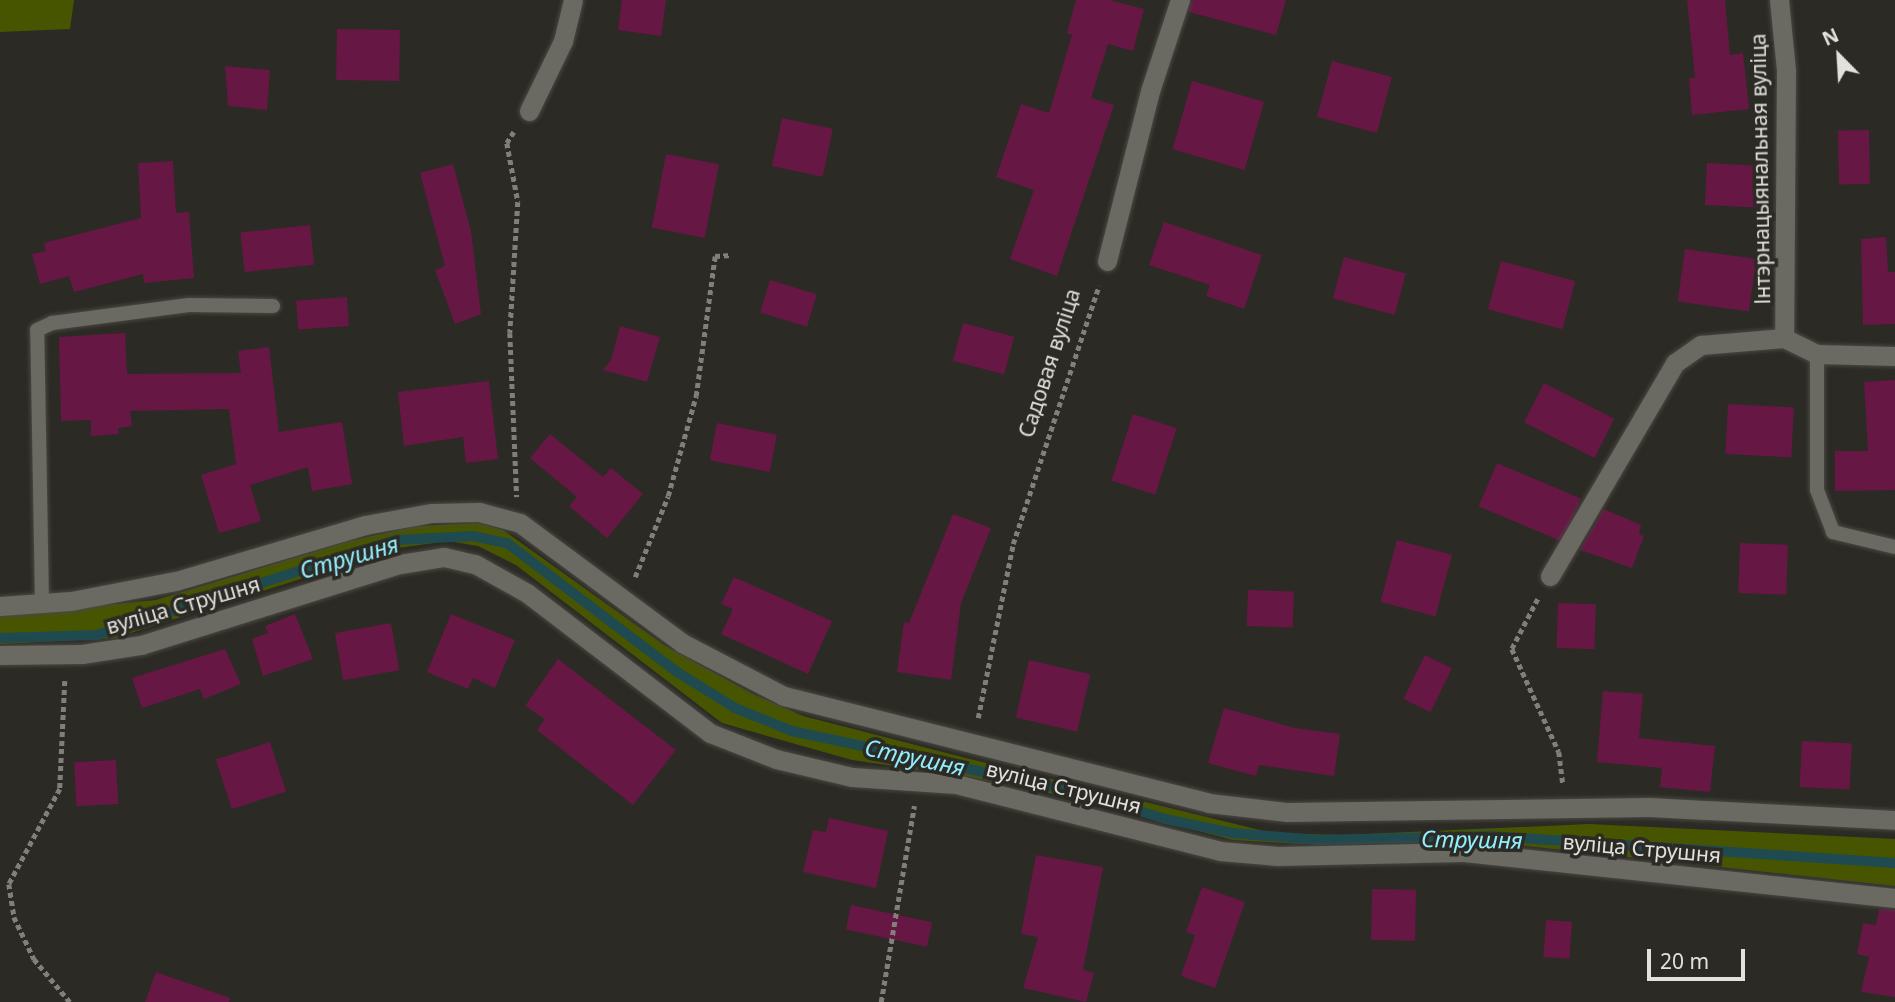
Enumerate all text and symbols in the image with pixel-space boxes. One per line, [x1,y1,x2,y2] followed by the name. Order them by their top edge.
[1804,21,1874,91] north arrow
[1818,22,1843,52] text: N
[1745,33,1775,305] street label: Інтэрнацыянальная вуліца
[1013,285,1085,441] street label: Садовая вуліца
[296,530,402,584] water label: Струшня
[103,571,263,639] street label: вуліца Струшня
[862,733,968,781] water label: Струшня
[984,756,1144,818] street label: вуліца Струшня
[1421,824,1523,854] water label: Струшня
[1562,829,1722,867] street label: вуліца Струшня
[1650,936,1748,980] scale bar
[1660,947,1709,975] text: 20 m

